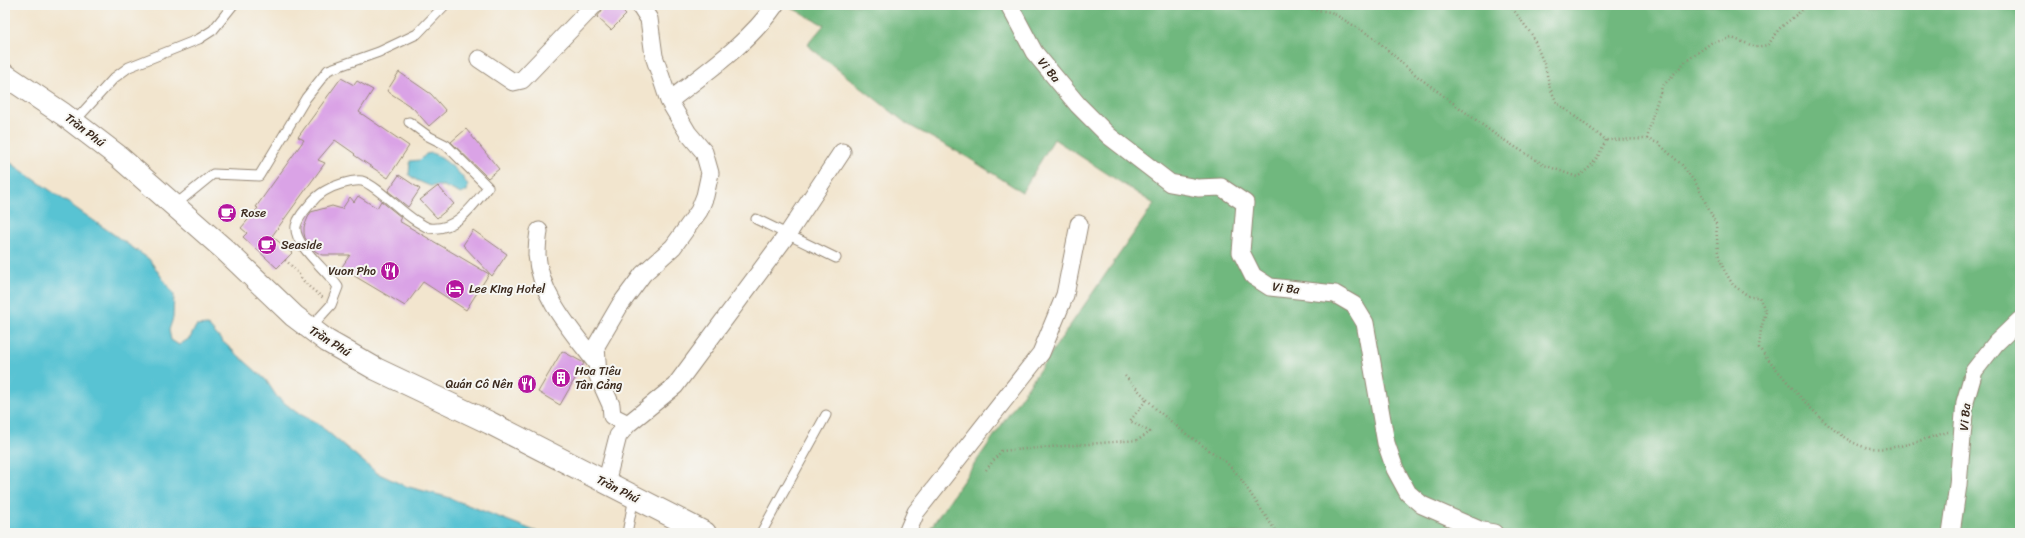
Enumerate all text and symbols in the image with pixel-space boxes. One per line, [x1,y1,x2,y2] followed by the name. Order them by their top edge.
[1032,52,1067,88] street label: Vi Ba
[60,107,110,153] street label: Trần Phú
[216,202,238,224] cafe icon: Rose
[241,202,266,224] place label: Rose
[256,234,278,256] cafe icon: Seaside
[281,234,322,256] place label: Seaside
[328,260,376,282] place label: Vuon Pho
[379,260,401,282] restaurant icon: Vuon Pho
[1271,275,1302,301] street label: Vi Ba
[444,278,466,300] hotel icon: Lee King Hotel
[469,278,546,300] place label: Lee King Hotel
[305,319,356,363] street label: Trần Phú
[575,360,622,396] place label: Hoa Tiêu Tân Cảng
[550,367,572,389] building icon: Hoa Tiêu Tân Cảng
[445,373,514,395] place label: Quán Cô Nên
[516,373,538,395] restaurant icon: Quán Cô Nên
[1953,401,1977,432] street label: Vi Ba
[592,469,644,510] street label: Trần Phú

